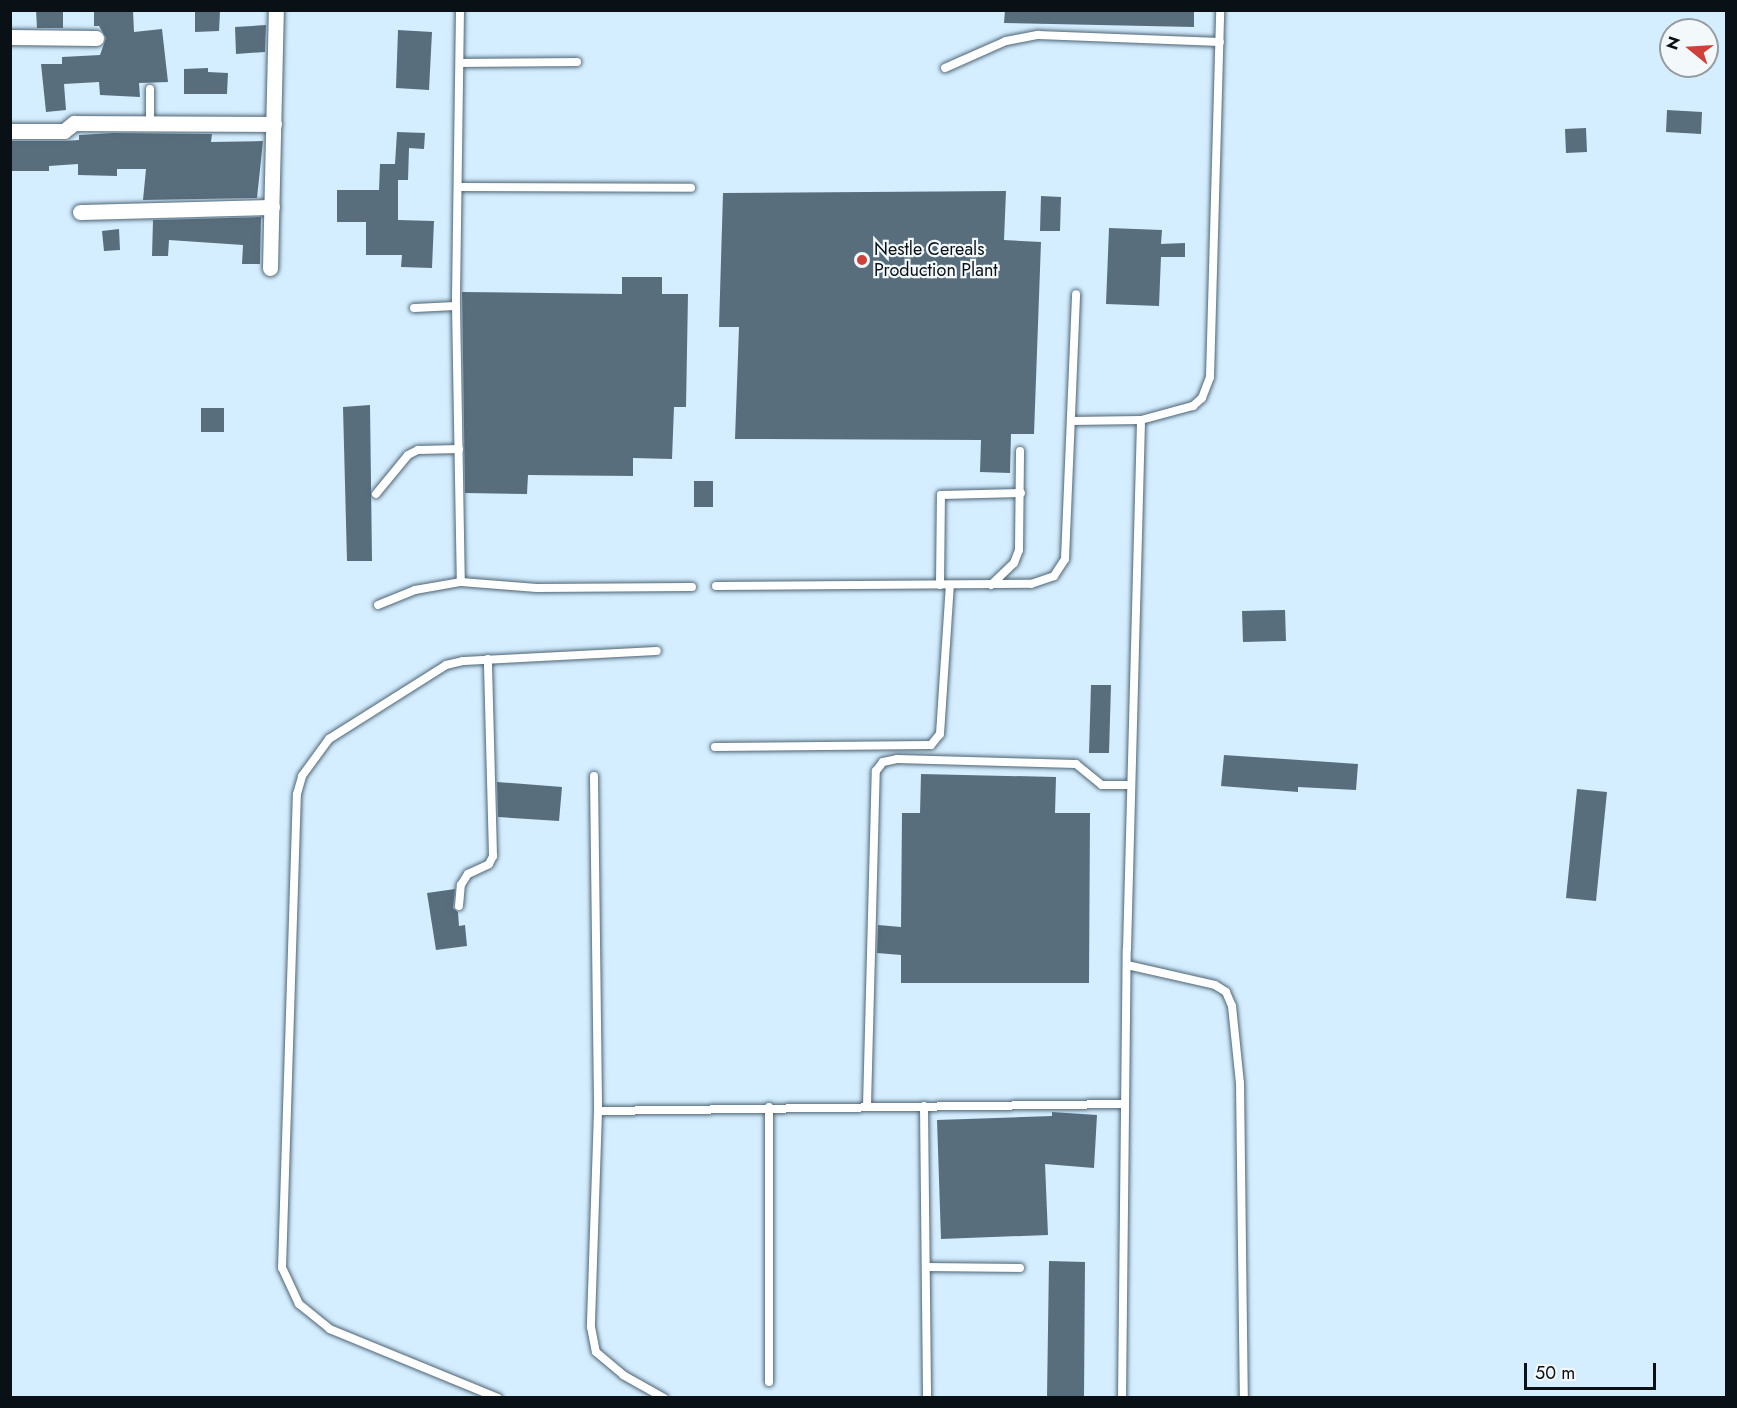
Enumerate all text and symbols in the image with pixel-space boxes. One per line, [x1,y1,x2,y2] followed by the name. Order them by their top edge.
[1659,18,1719,78] north arrow
[1660,33,1686,53] text: N
[874,239,998,282] place label: Nestle Cereals Production Plant
[855,253,869,267] marker: Nestle Cereals Production Plant
[1527,1351,1659,1389] scale bar
[1535,1360,1575,1386] text: 50 m

